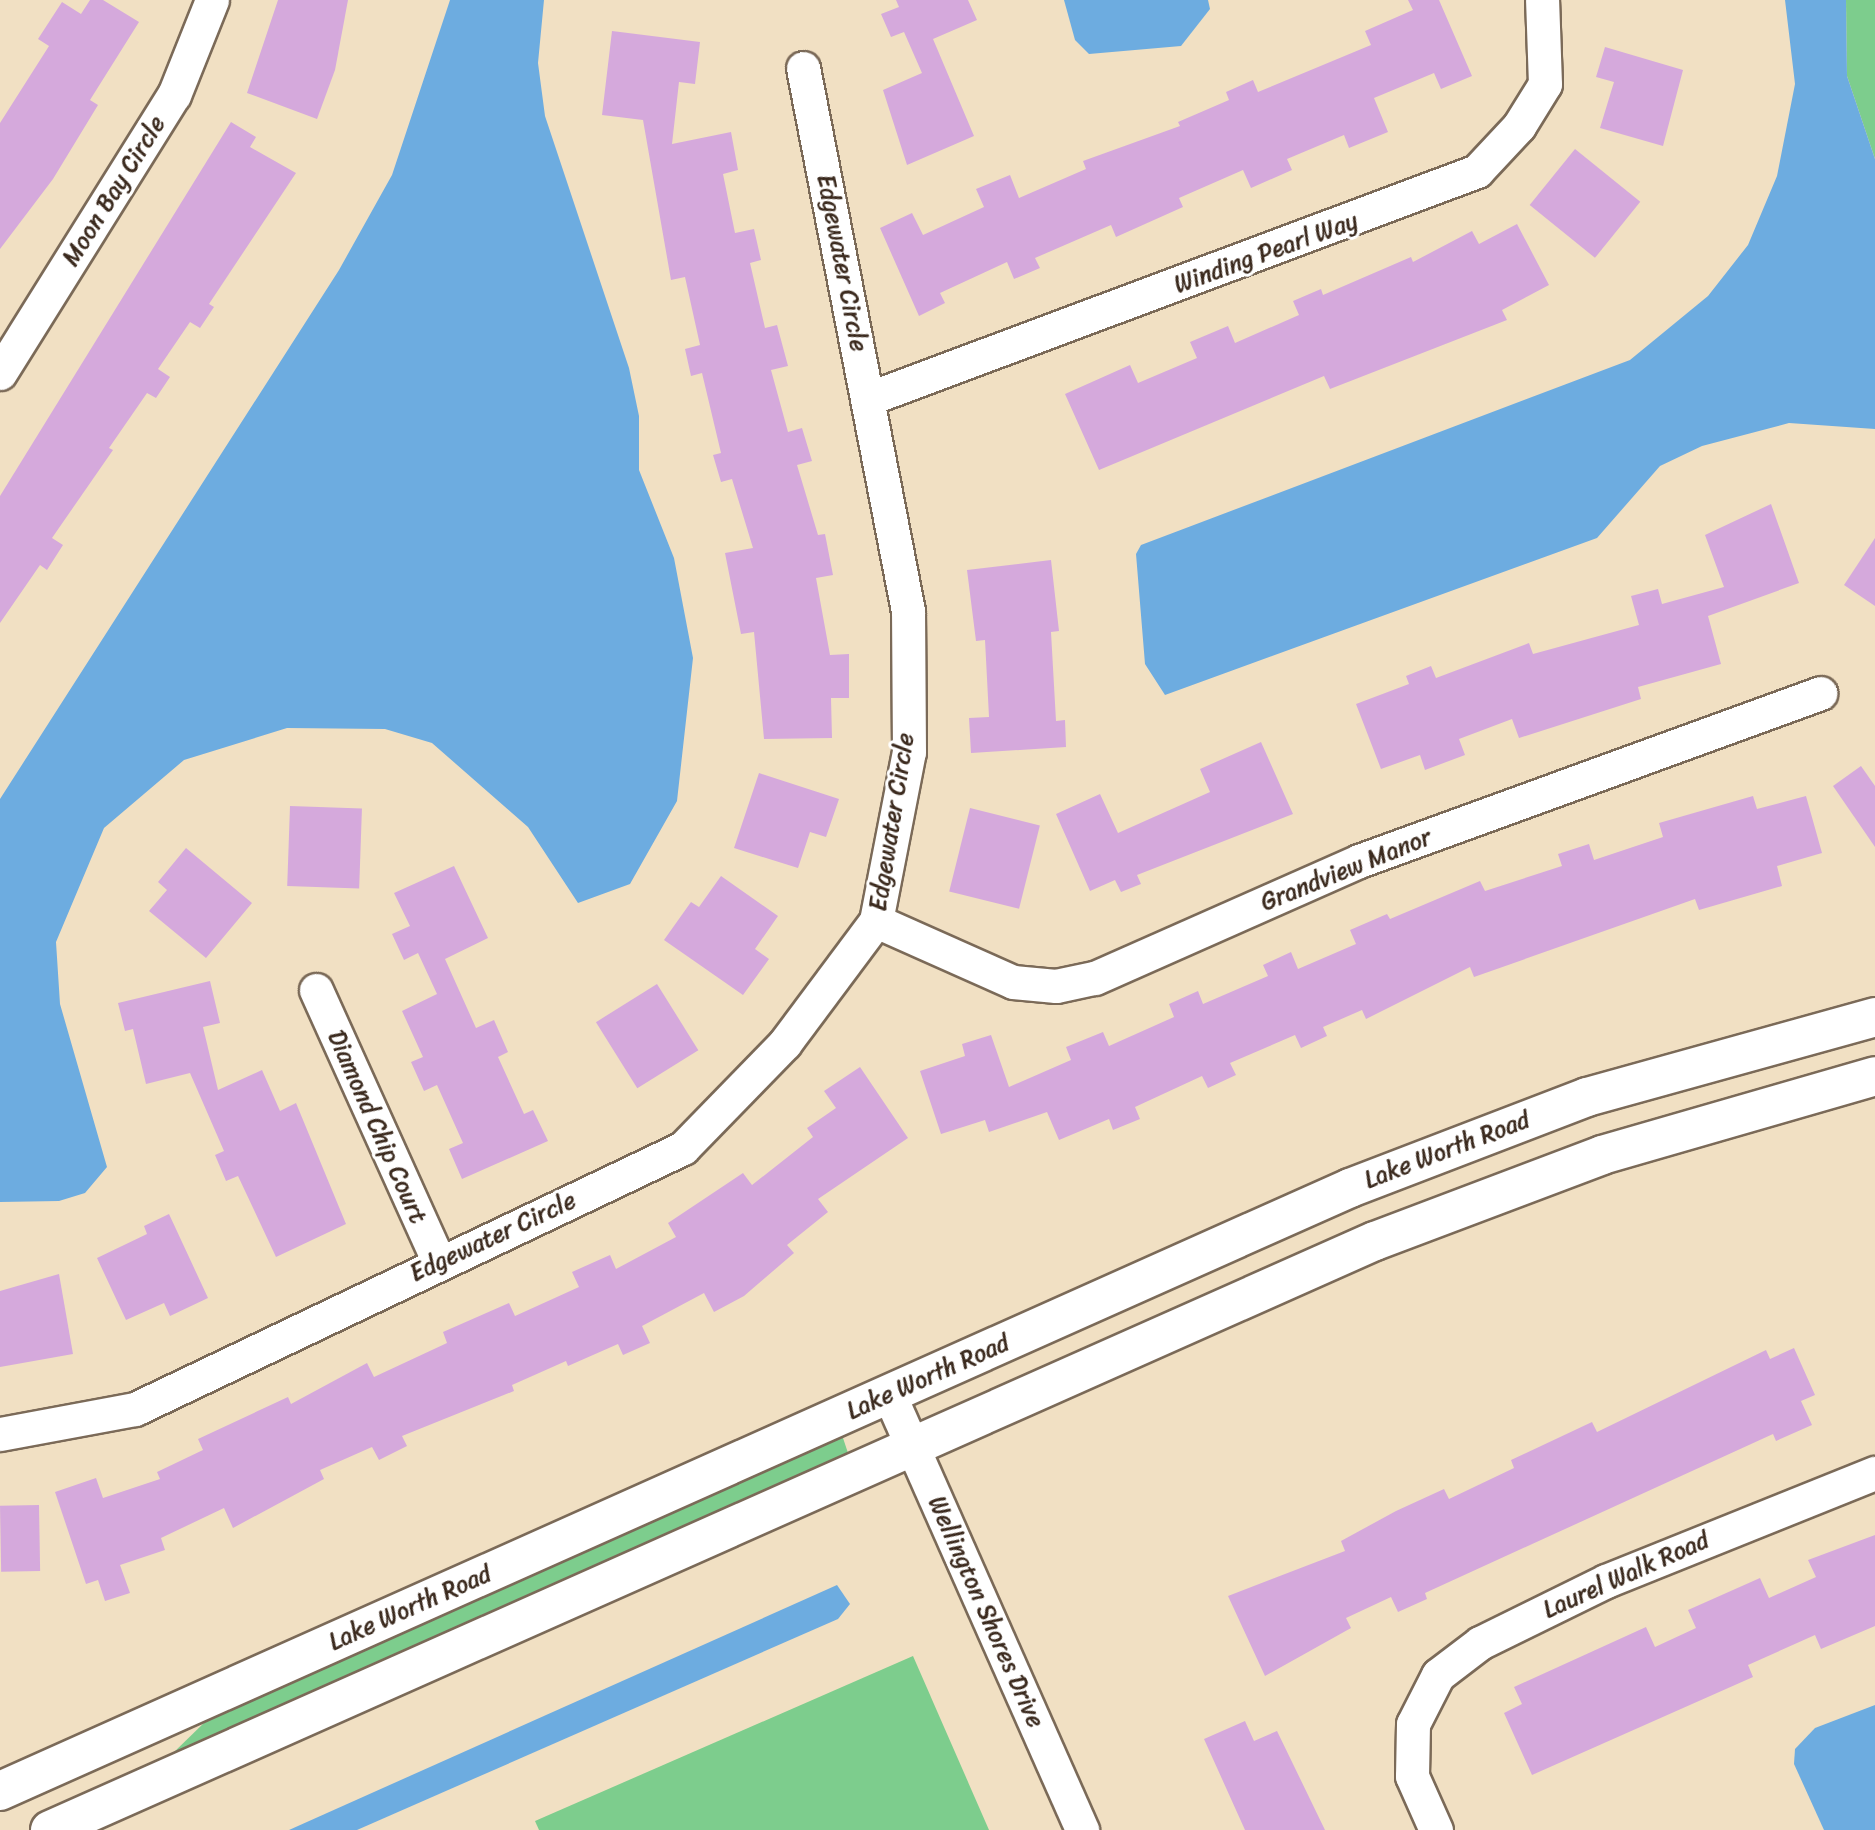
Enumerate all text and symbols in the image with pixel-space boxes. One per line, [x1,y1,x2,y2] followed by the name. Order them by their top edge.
[56,111,172,271] street label: Moon Bay Circle
[811,172,873,354] street label: Edgewater Circle
[1170,206,1362,300] street label: Winding Pearl Way
[864,731,920,913] street label: Edgewater Circle
[1257,823,1435,917] street label: Grandview Manor
[321,1026,433,1228] street label: Diamond Chip Court
[1360,1105,1534,1195] street label: Lake Worth Road
[405,1186,581,1288] street label: Edgewater Circle
[842,1328,1014,1426] street label: Lake Worth Road
[922,1492,1050,1732] street label: Wellington Shores Drive
[1539,1526,1713,1624] street label: Laurel Walk Road
[324,1559,496,1657] street label: Lake Worth Road

